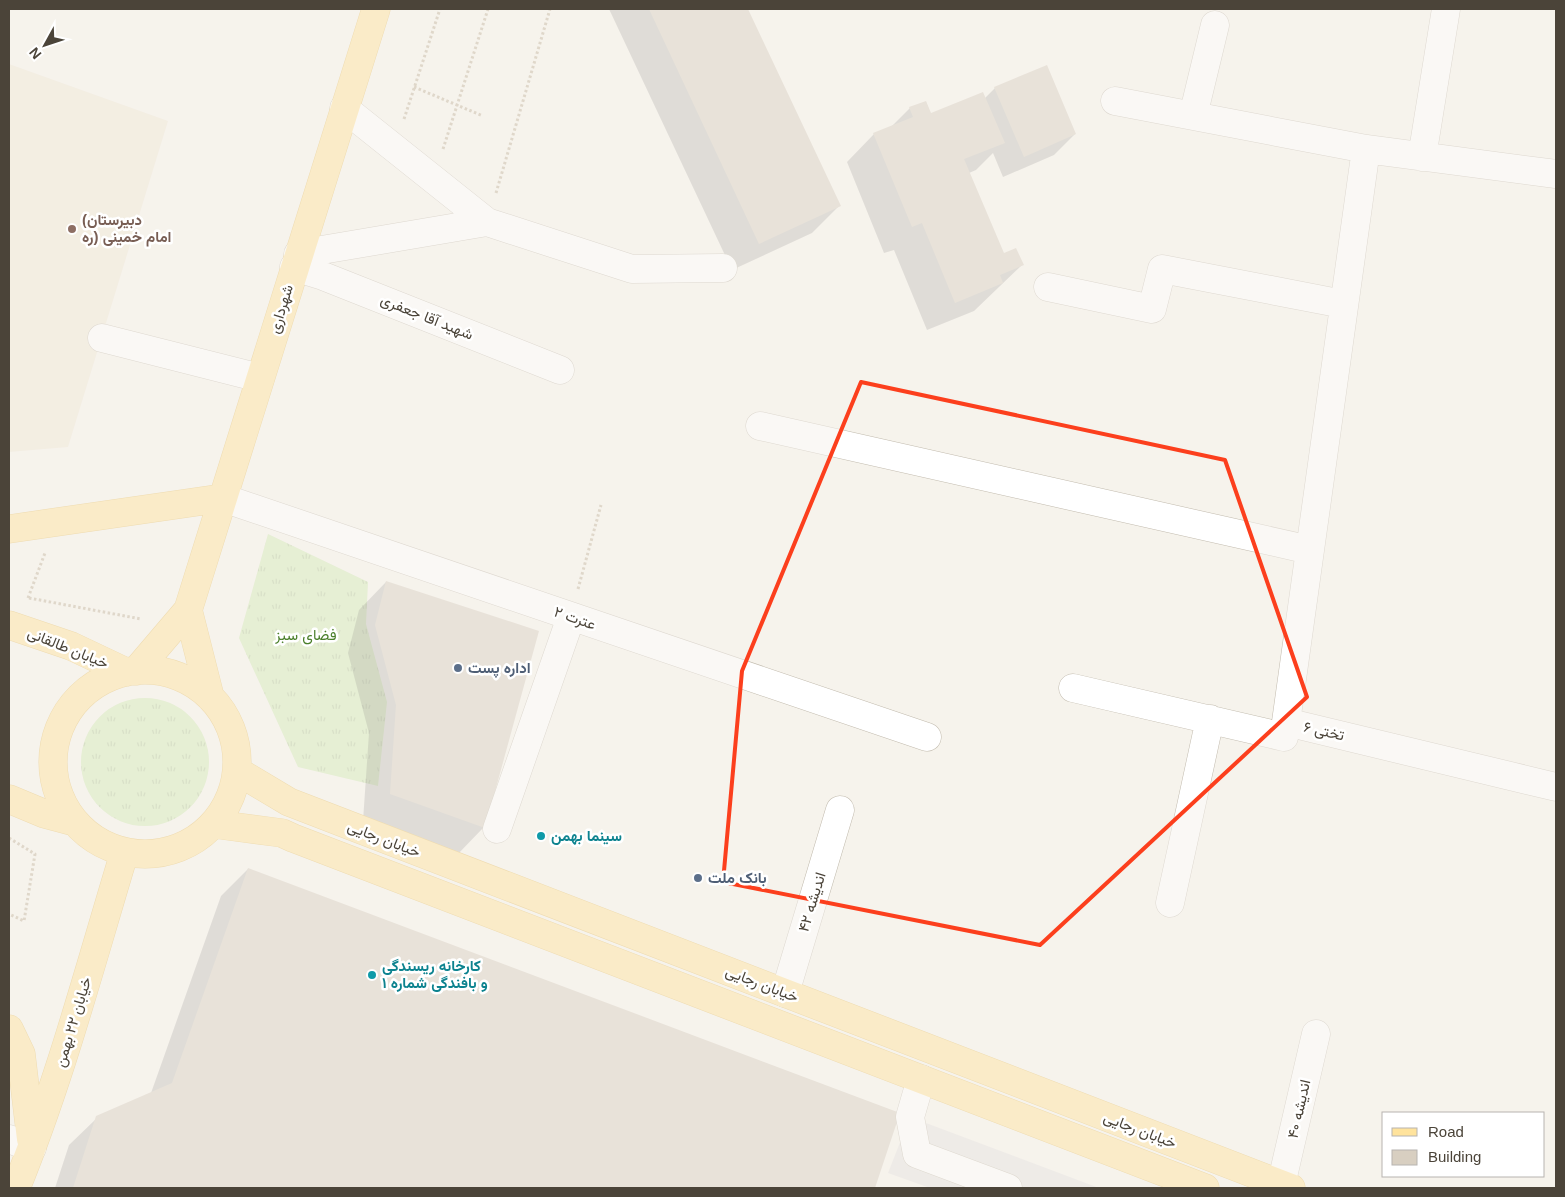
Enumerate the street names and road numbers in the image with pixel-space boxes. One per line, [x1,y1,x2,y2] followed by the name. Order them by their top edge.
[265,282,298,336] street label: شهرداری
[378,290,476,345] street label: شهید آقا جعفری
[552,602,598,634] street label: عترت ۲
[25,624,111,673] street label: خیابان طالقانی
[1302,718,1347,745] street label: تختی ۶
[345,817,423,862] street label: خیابان رجایی
[794,870,830,934] street label: اندیشه ۴۲
[723,962,801,1007] street label: خیابان رجایی
[51,975,96,1070] street label: خیابان ٢٢ بهمن
[1283,1078,1315,1140] street label: اندیشه ۴۰
[1101,1108,1179,1153] street label: خیابان رجایی

